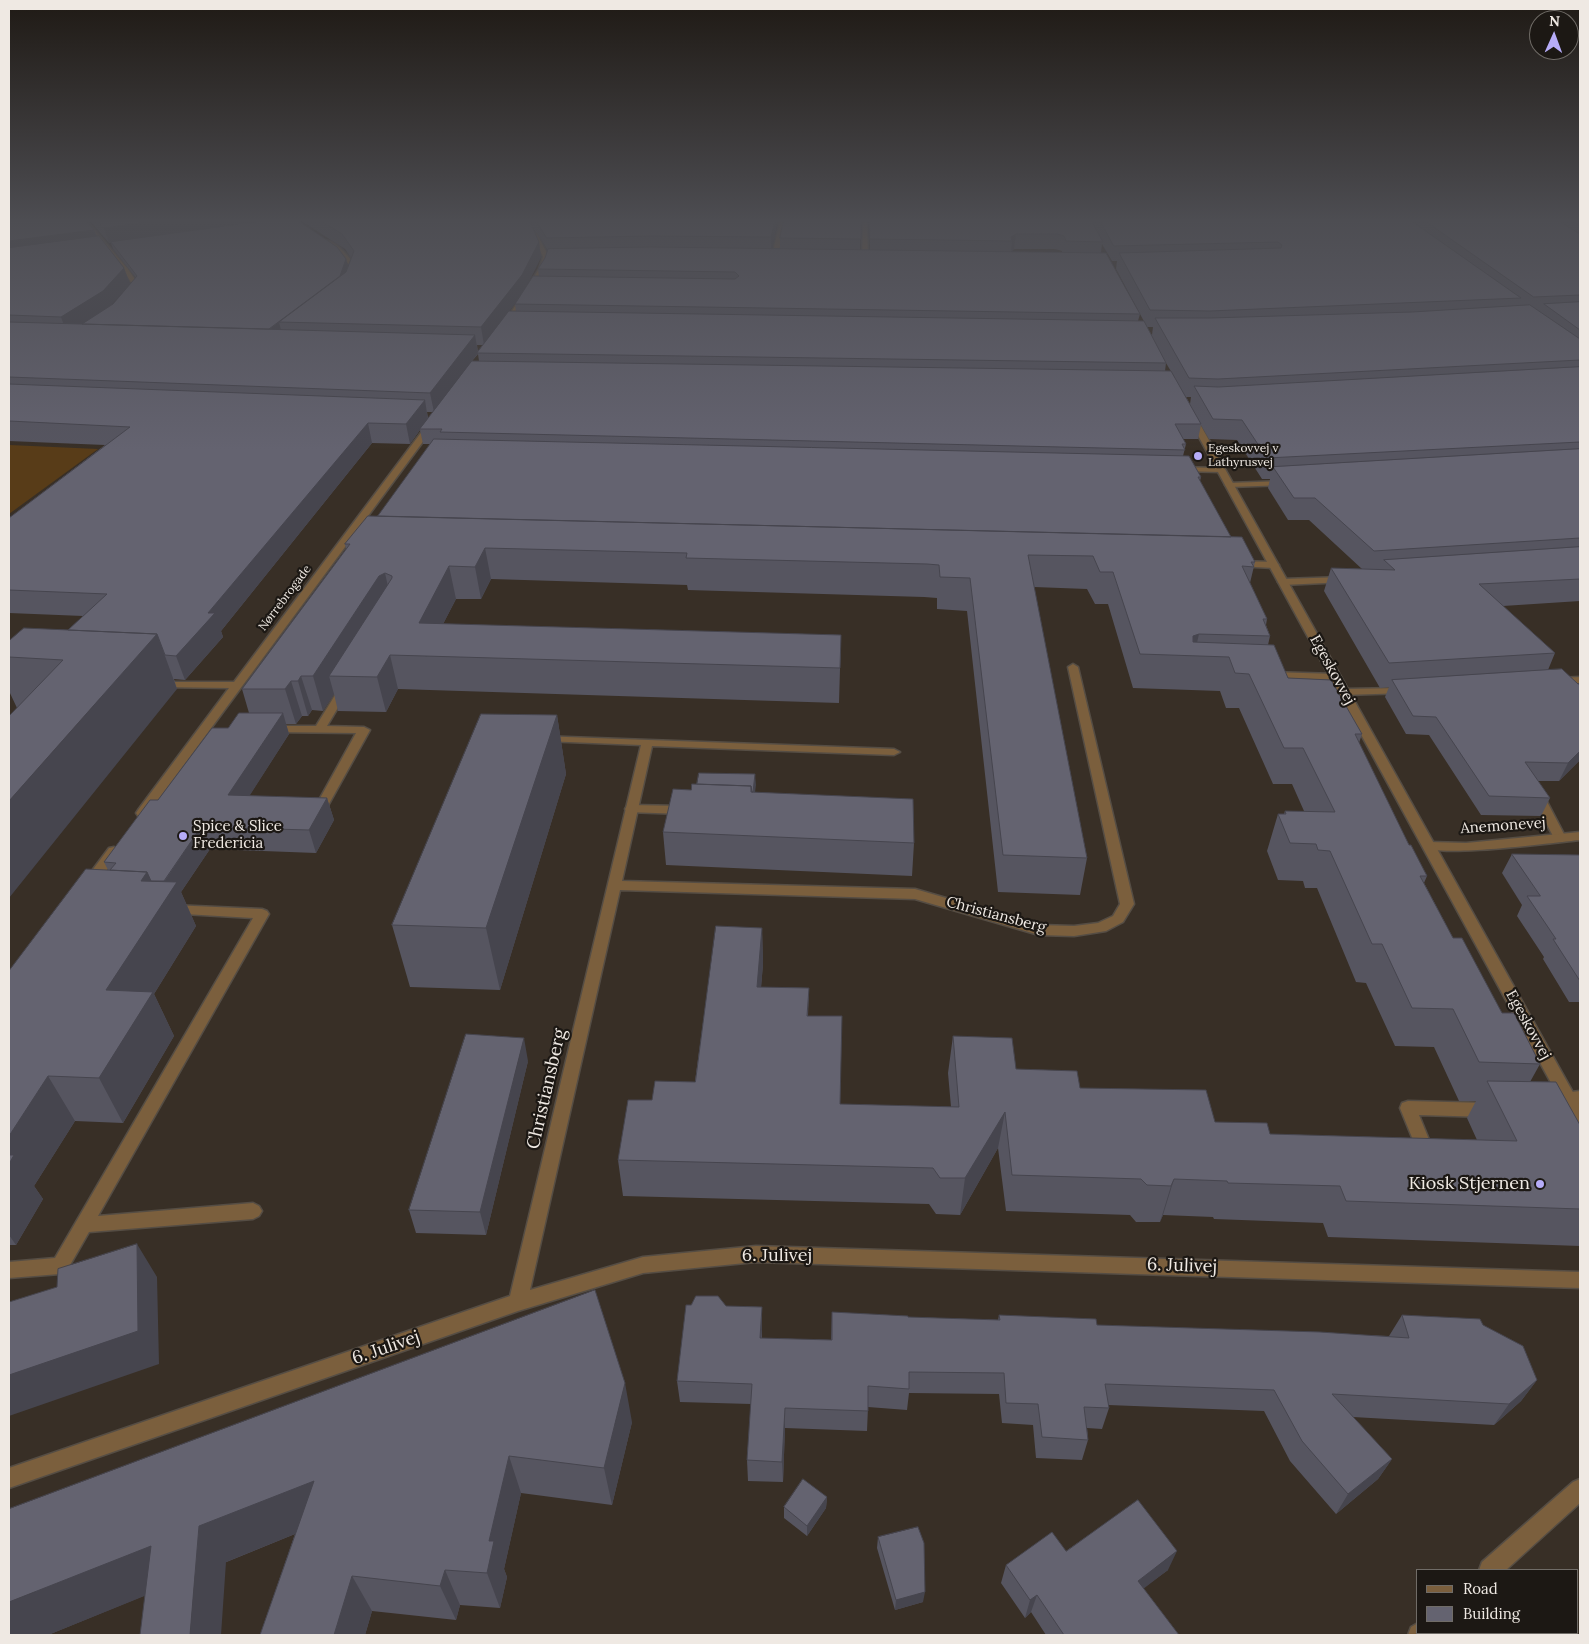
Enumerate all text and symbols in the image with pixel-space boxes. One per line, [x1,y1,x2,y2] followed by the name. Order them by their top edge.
[1529,10,1579,60] north arrow
[1549,12,1560,30] text: N
[1208,442,1279,470] place label: Egeskovvej v Lathyrusvej
[1192,450,1204,462] marker: Egeskovvej v Lathyrusvej
[256,562,314,634] street label: Nørrebrogade
[1306,632,1358,708] street label: Egeskovvej
[1460,814,1546,838] street label: Anemonevej
[193,818,282,853] place label: Spice & Slice Fredericia
[177,830,189,842] marker: Spice & Slice Fredericia
[944,893,1048,937] street label: Christiansberg
[1502,987,1554,1063] street label: Egeskovvej
[523,1027,571,1151] street label: Christiansberg
[1408,1173,1530,1195] place label: Kiosk Stjernen
[1534,1178,1546,1190] marker: Kiosk Stjernen
[742,1245,812,1267] street label: 6. Julivej
[1146,1254,1218,1278] street label: 6. Julivej
[349,1326,423,1370] street label: 6. Julivej
[1416,1569,1579,1634] legend
[1463,1579,1498,1598] text: Road
[1463,1604,1520,1623] text: Building

